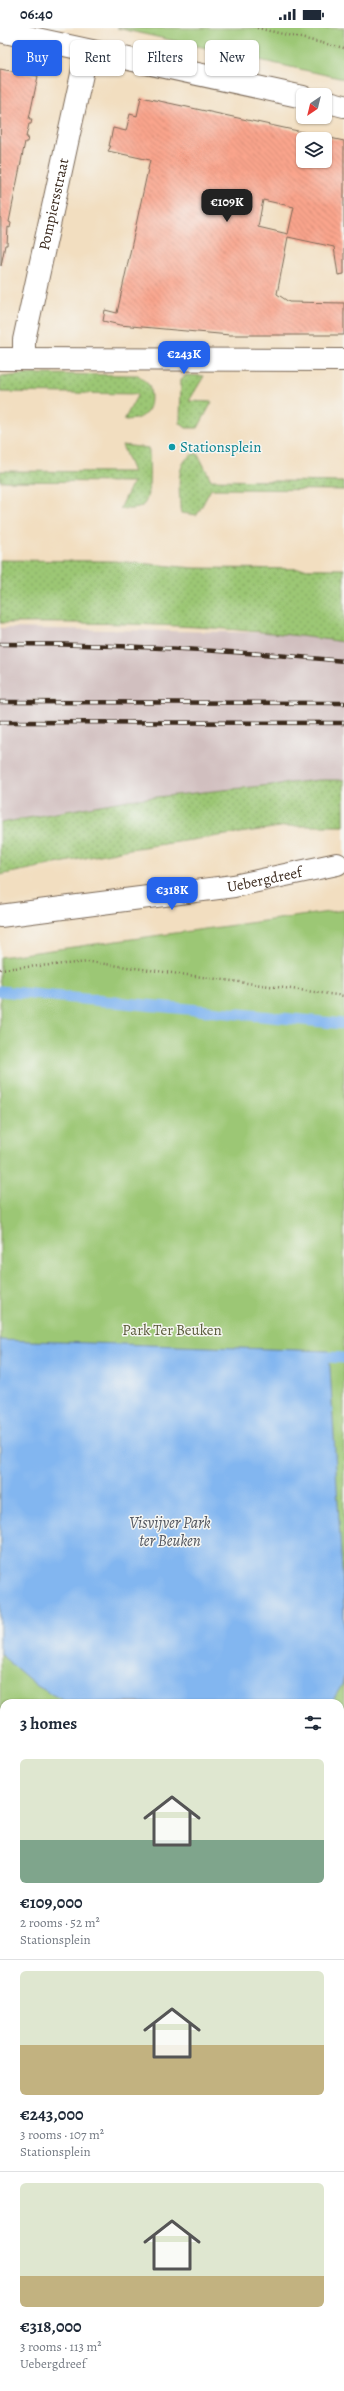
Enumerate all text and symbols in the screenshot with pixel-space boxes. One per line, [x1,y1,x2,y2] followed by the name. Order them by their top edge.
[20,4,53,24] text: 06:40
[12,40,62,76] chip: Buy
[70,40,125,76] chip: Rent
[133,40,197,76] chip: Filters
[205,40,259,76] chip: New
[296,88,332,124] north arrow
[296,88,332,168] map controls
[296,132,332,168] button: layers
[34,156,73,252] street label: Pompiersstraat
[199,189,255,223] pin: €109K
[210,193,244,210] text: €109K
[156,341,212,375] pin: €243K
[167,345,201,362] text: €243K
[180,437,262,457] place label: Stationsplein
[167,442,177,452] marker: Stationsplein
[226,861,306,897] street label: Uebergdreef
[144,877,200,911] pin: €318K
[156,881,188,898] text: €318K
[122,1320,222,1340] park label: Park Ter Beuken
[129,1512,211,1552] water label: Visvijver Park ter Beuken
[20,1712,77,1735] text: 3 homes
[302,1712,324,1734] icon: filters
[136,1785,208,1857] icon: home
[20,1891,83,1914] text: €109,000
[20,1914,100,1931] text: 2 rooms · 52 m²
[20,1931,91,1948] text: Stationsplein
[136,1997,208,2069] icon: home
[20,2103,84,2126] text: €243,000
[20,2126,104,2143] text: 3 rooms · 107 m²
[20,2143,91,2160] text: Stationsplein
[136,2209,208,2281] icon: home
[20,2315,82,2338] text: €318,000
[20,2338,102,2355] text: 3 rooms · 113 m²
[20,2355,86,2372] text: Uebergdreef

